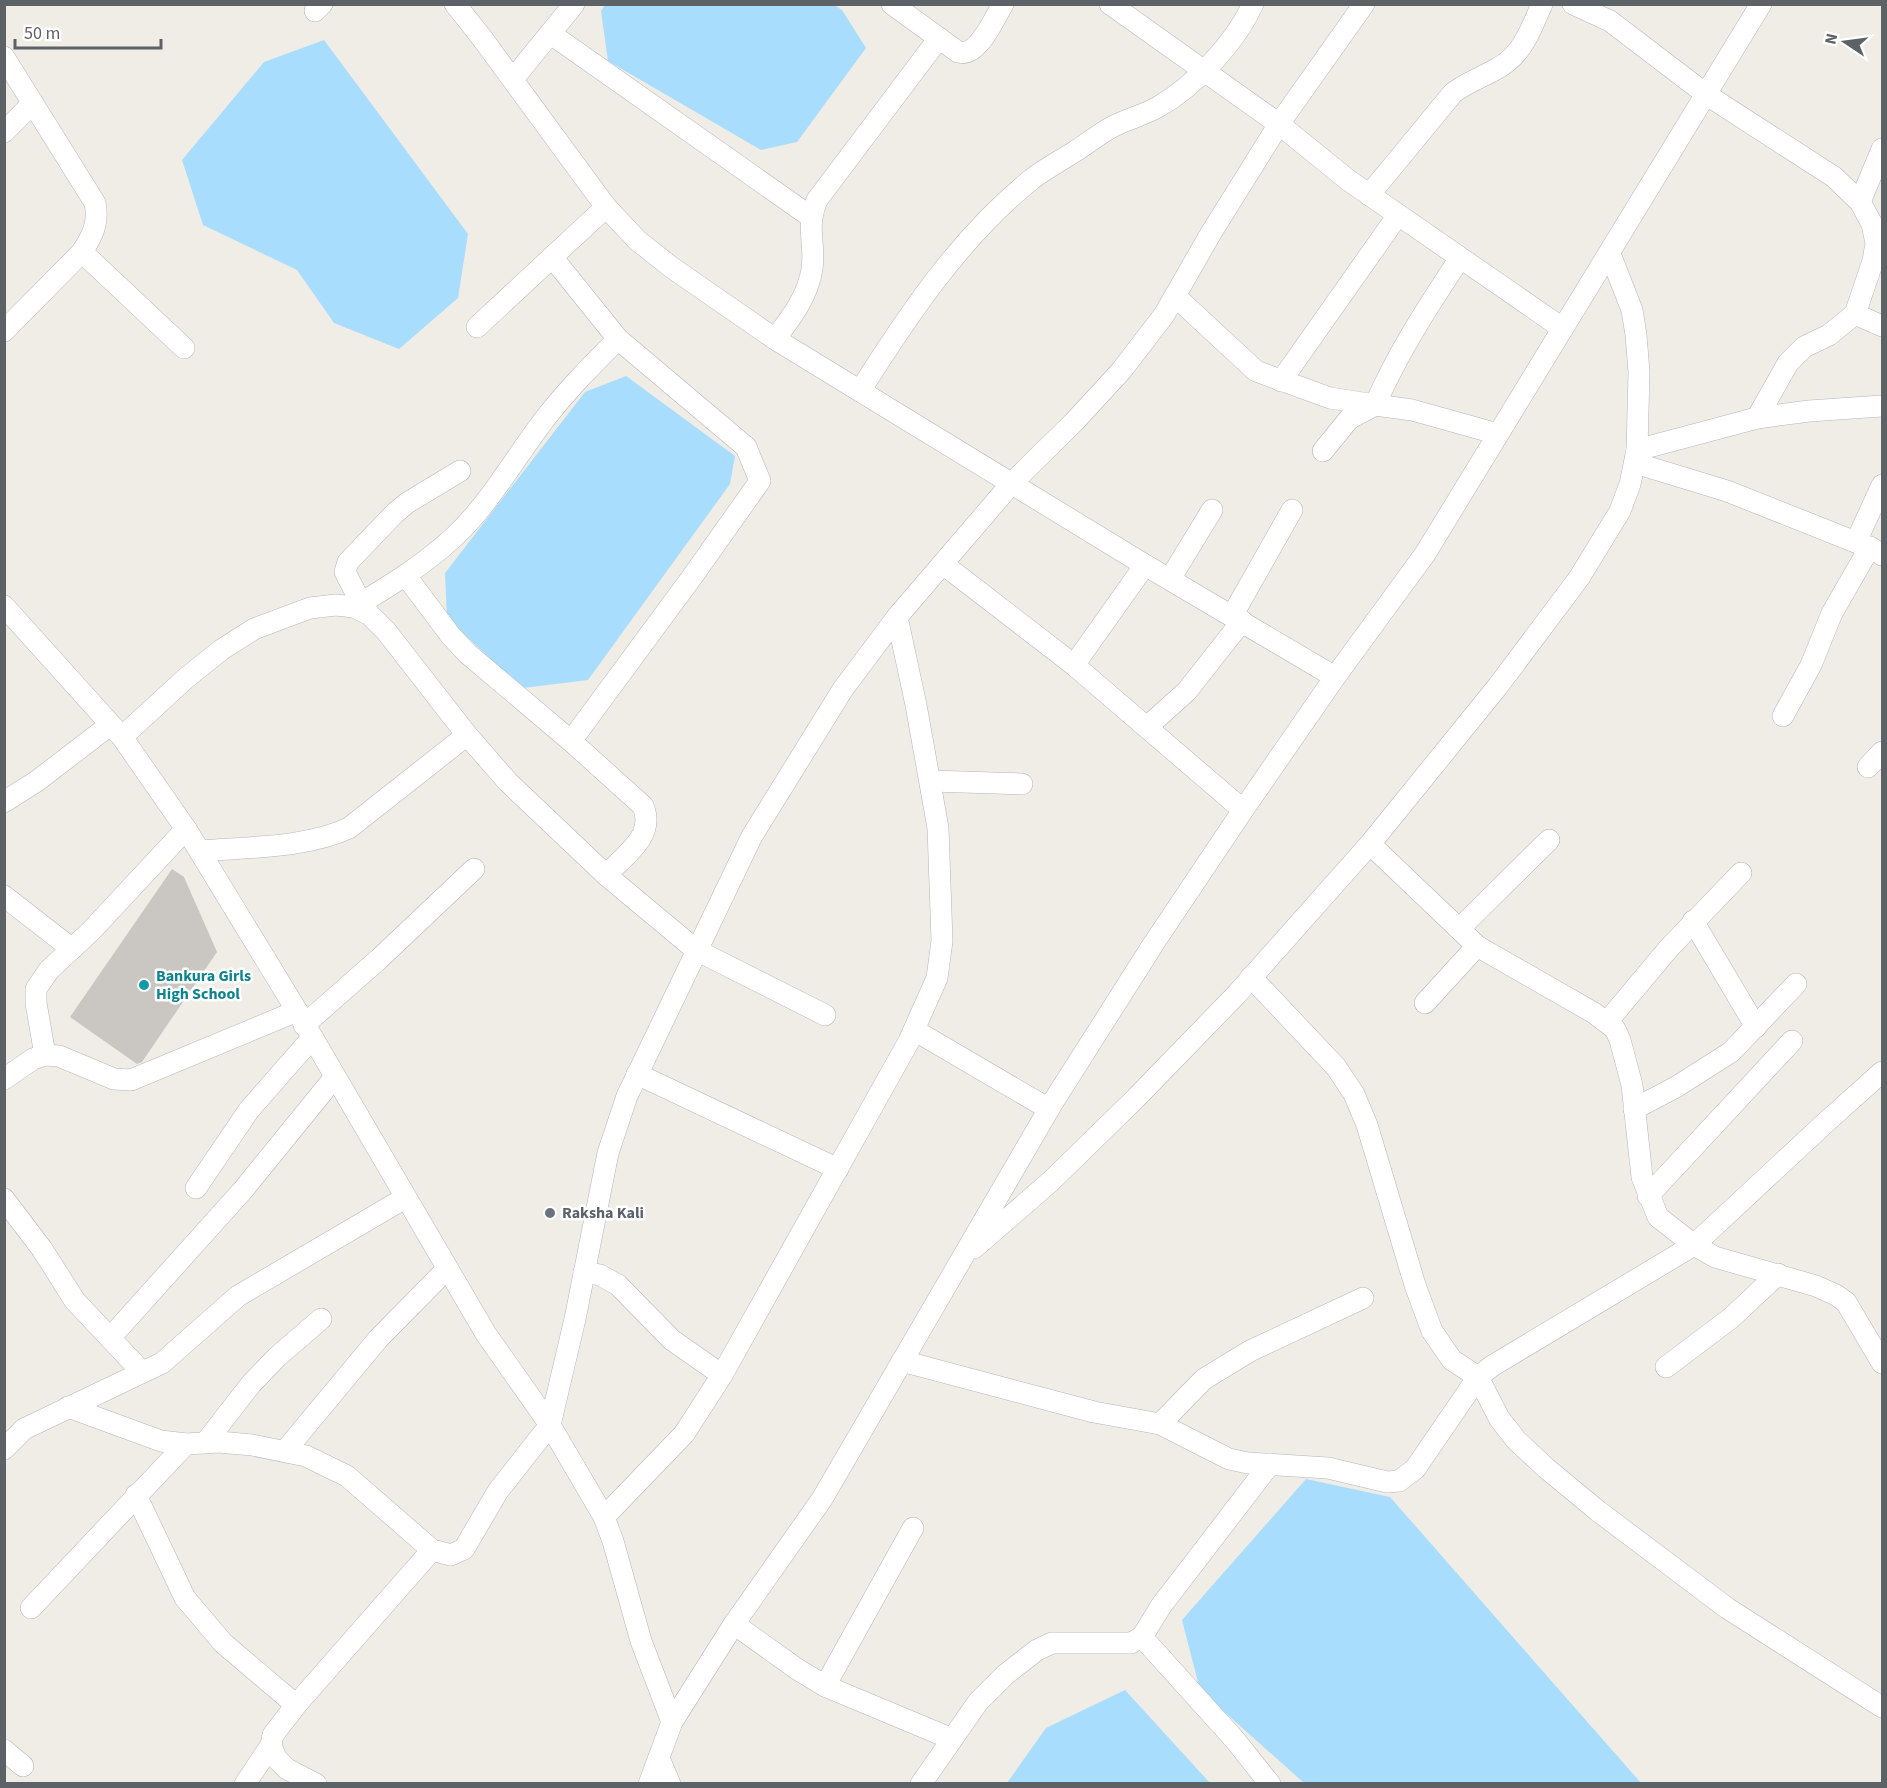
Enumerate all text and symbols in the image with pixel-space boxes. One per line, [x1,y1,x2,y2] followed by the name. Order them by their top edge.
[15,12,160,50] scale bar
[1815,12,1875,72] north arrow
[24,21,60,46] text: 50 m
[1819,31,1843,47] text: N
[156,965,251,1005] place label: Bankura Girls High School
[137,978,151,992] marker: Bankura Girls High School
[562,1202,644,1224] place label: Raksha Kali
[543,1206,557,1220] marker: Raksha Kali

